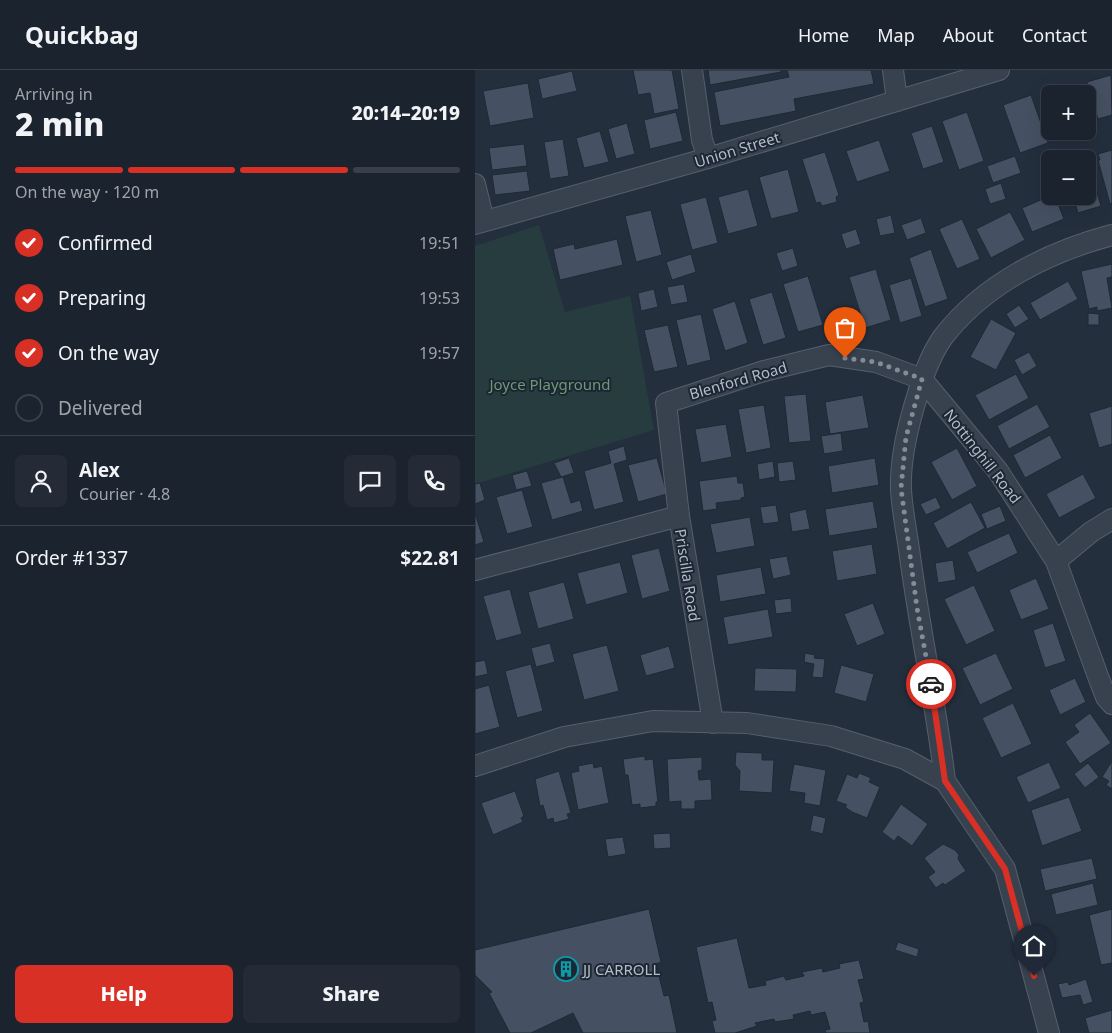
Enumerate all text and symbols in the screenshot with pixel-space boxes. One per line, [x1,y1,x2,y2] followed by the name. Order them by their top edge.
[25,18,139,51] text: Quickbag
[798,23,849,47] text: Home
[877,23,915,47] text: Map
[943,23,994,47] text: About
[1022,23,1087,47] text: Contact
[15,83,93,105] text: Arriving in
[1041,85,1096,205] map controls
[1041,85,1096,140] button: +
[352,100,460,126] text: 20:14–20:19
[15,102,104,145] text: 2 min
[692,126,783,171] street label: Union Street
[1041,150,1096,205] button: −
[15,181,159,203] text: On the way · 120 m
[15,229,43,257] icon: check
[58,230,153,256] text: Confirmed
[419,232,460,254] text: 19:51
[15,284,43,312] icon: check
[58,285,146,311] text: Preparing
[419,287,460,309] text: 19:53
[824,307,866,358] pin
[831,314,859,342] icon: bag
[15,339,43,367] icon: check
[58,340,159,366] text: On the way
[419,342,460,364] text: 19:57
[687,357,789,403] street label: Blenford Road
[487,374,611,394] park label: Joyce Playground
[58,395,143,421] text: Delivered
[940,405,1026,507] street label: Nottinghill Road
[15,455,67,507] button: person
[344,455,396,507] button: chat
[408,455,460,507] button: phone
[79,457,120,483] text: Alex
[79,483,170,505] text: Courier · 4.8
[671,527,705,623] street label: Priscilla Road
[15,545,128,571] text: Order #1337
[400,545,460,571] text: $22.81
[906,659,956,709] courier
[917,670,945,698] icon: car
[1013,925,1055,976] pin
[1020,932,1048,960] icon: home
[553,956,579,982] building icon: JJ CARROLL
[581,959,660,979] place label: JJ CARROLL
[15,965,233,1023] button: Help
[243,965,460,1023] button: Share

